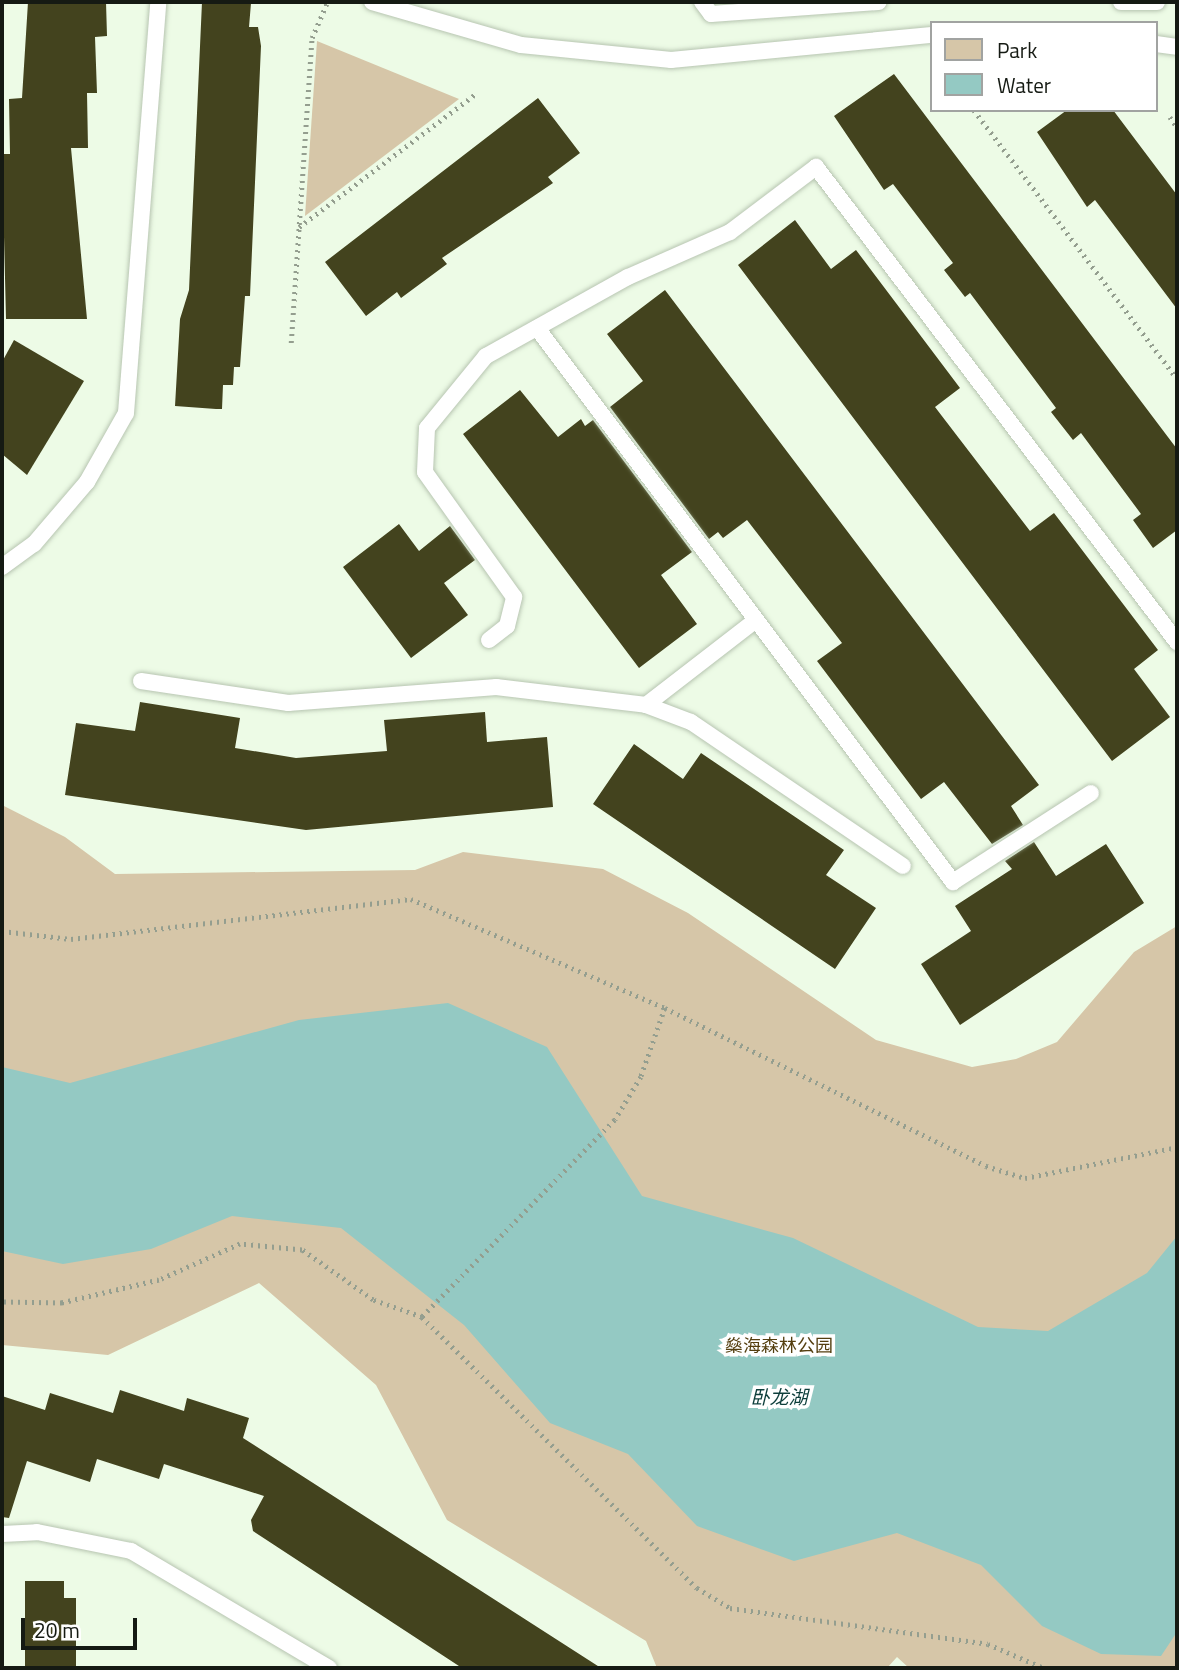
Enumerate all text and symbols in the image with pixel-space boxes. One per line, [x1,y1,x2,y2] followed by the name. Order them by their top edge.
[930,21,1158,112] legend
[997,34,1037,66] text: Park
[997,69,1051,101] text: Water
[725,1335,833,1357] park label: 燊海森林公园
[751,1386,807,1408] water label: 卧龙湖
[24,1604,140,1648] scale bar
[34,1614,80,1646] text: 20 m

